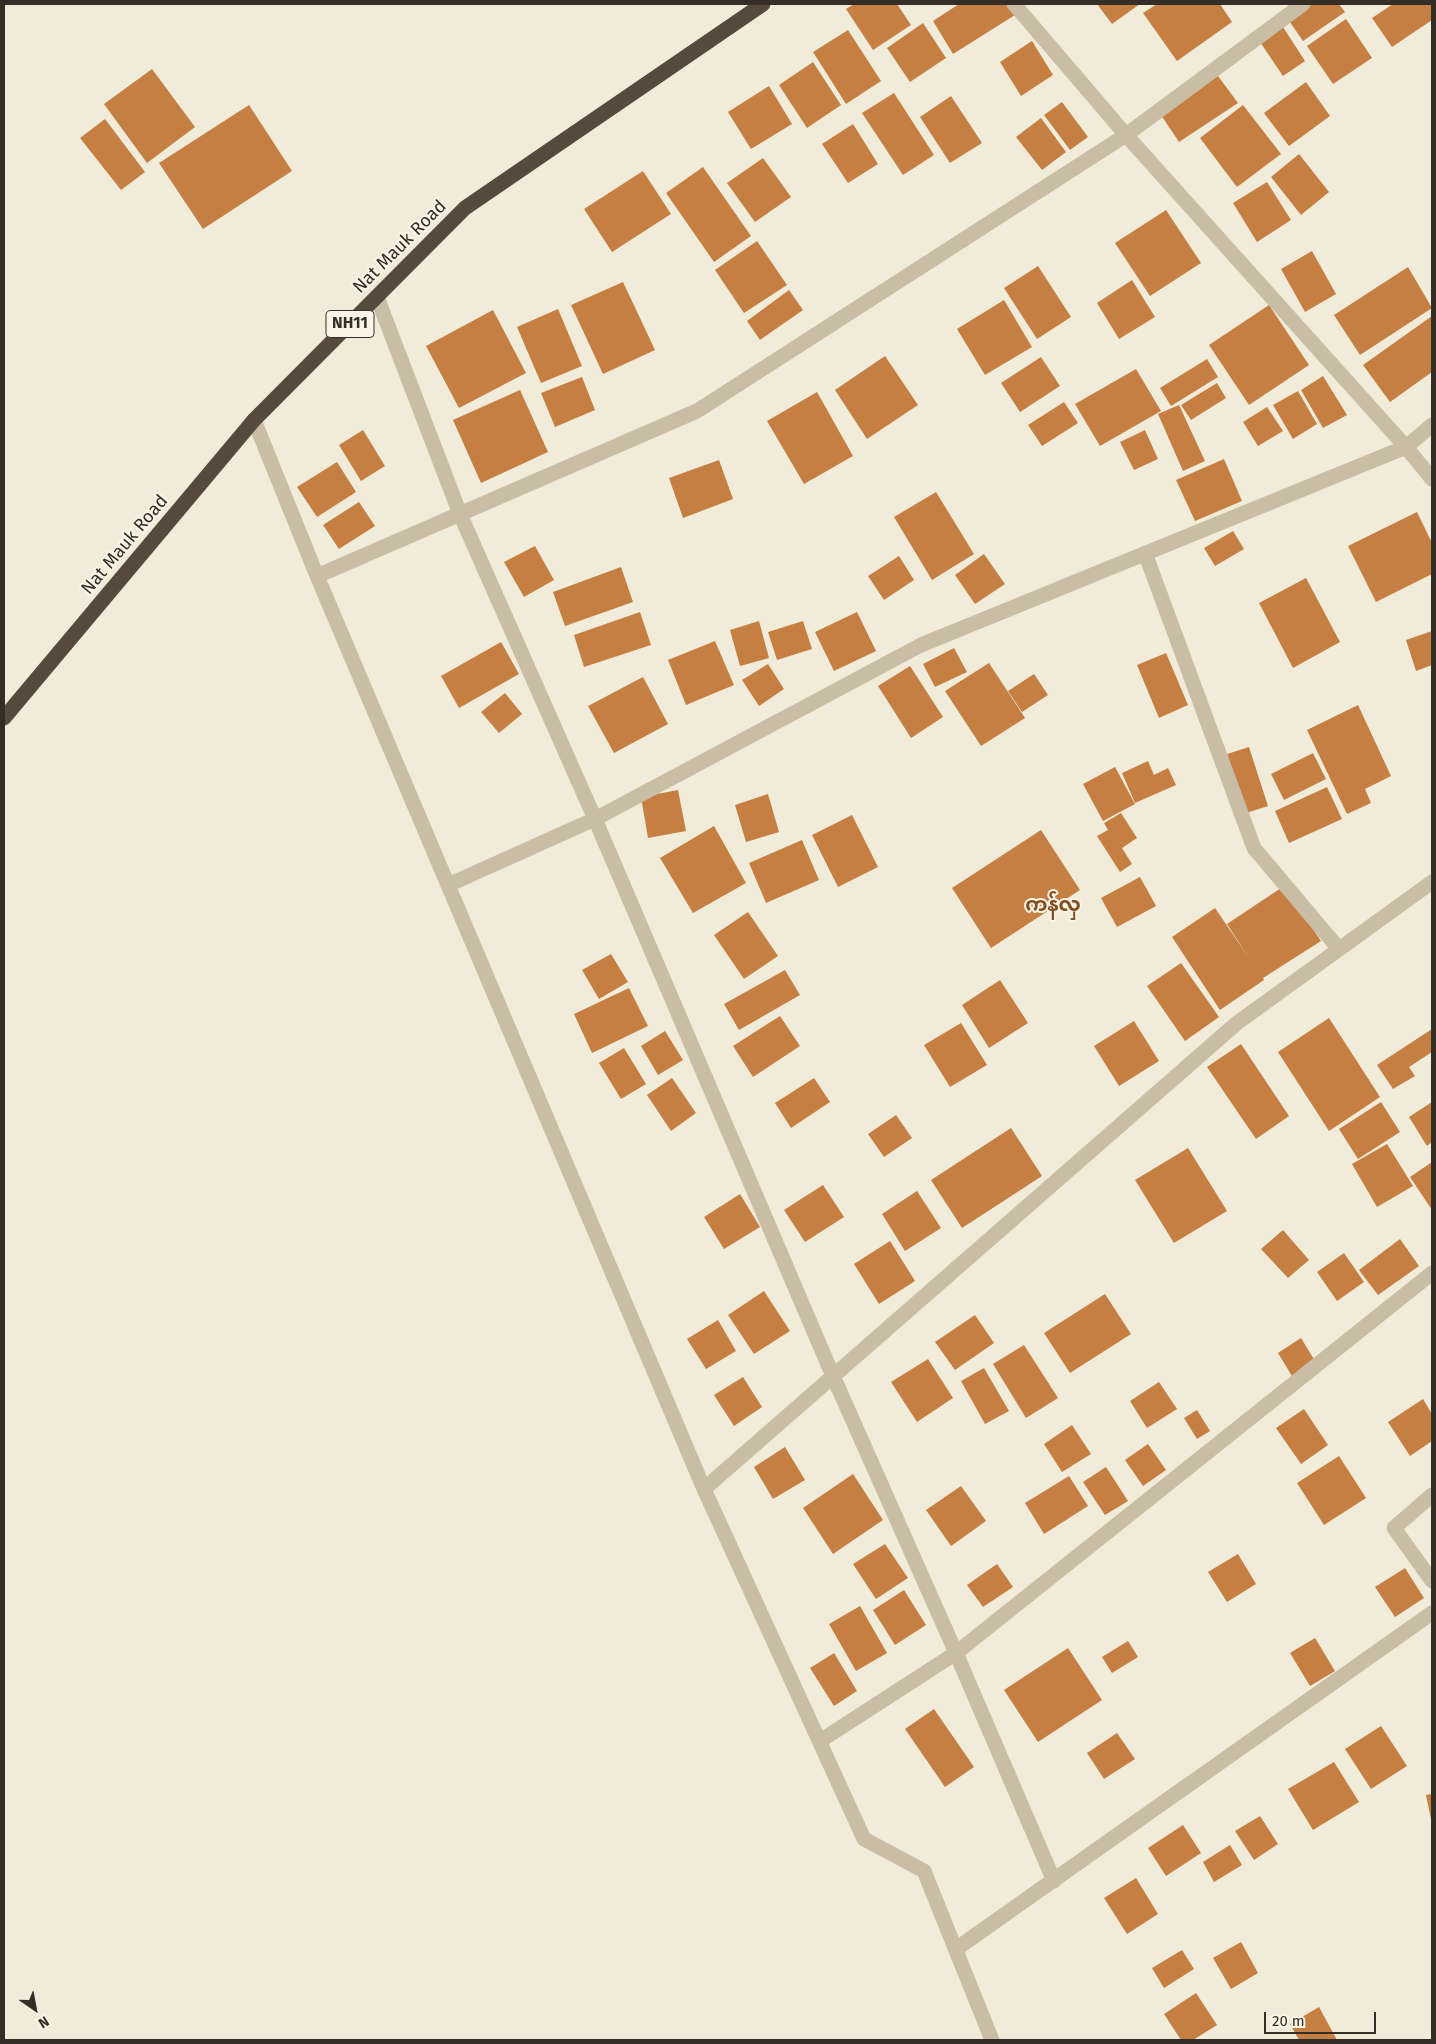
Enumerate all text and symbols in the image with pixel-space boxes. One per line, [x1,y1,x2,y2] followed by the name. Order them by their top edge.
[349,196,451,298] street label: Nat Mauk Road
[326,310,374,338] road number: NH11
[77,491,173,599] street label: Nat Mauk Road
[1025,893,1081,917] district label: ကန်လှ
[10,1984,60,2034] north arrow
[1266,2002,1378,2034] scale bar
[35,2012,52,2032] text: N
[1272,2012,1305,2030] text: 20 m

